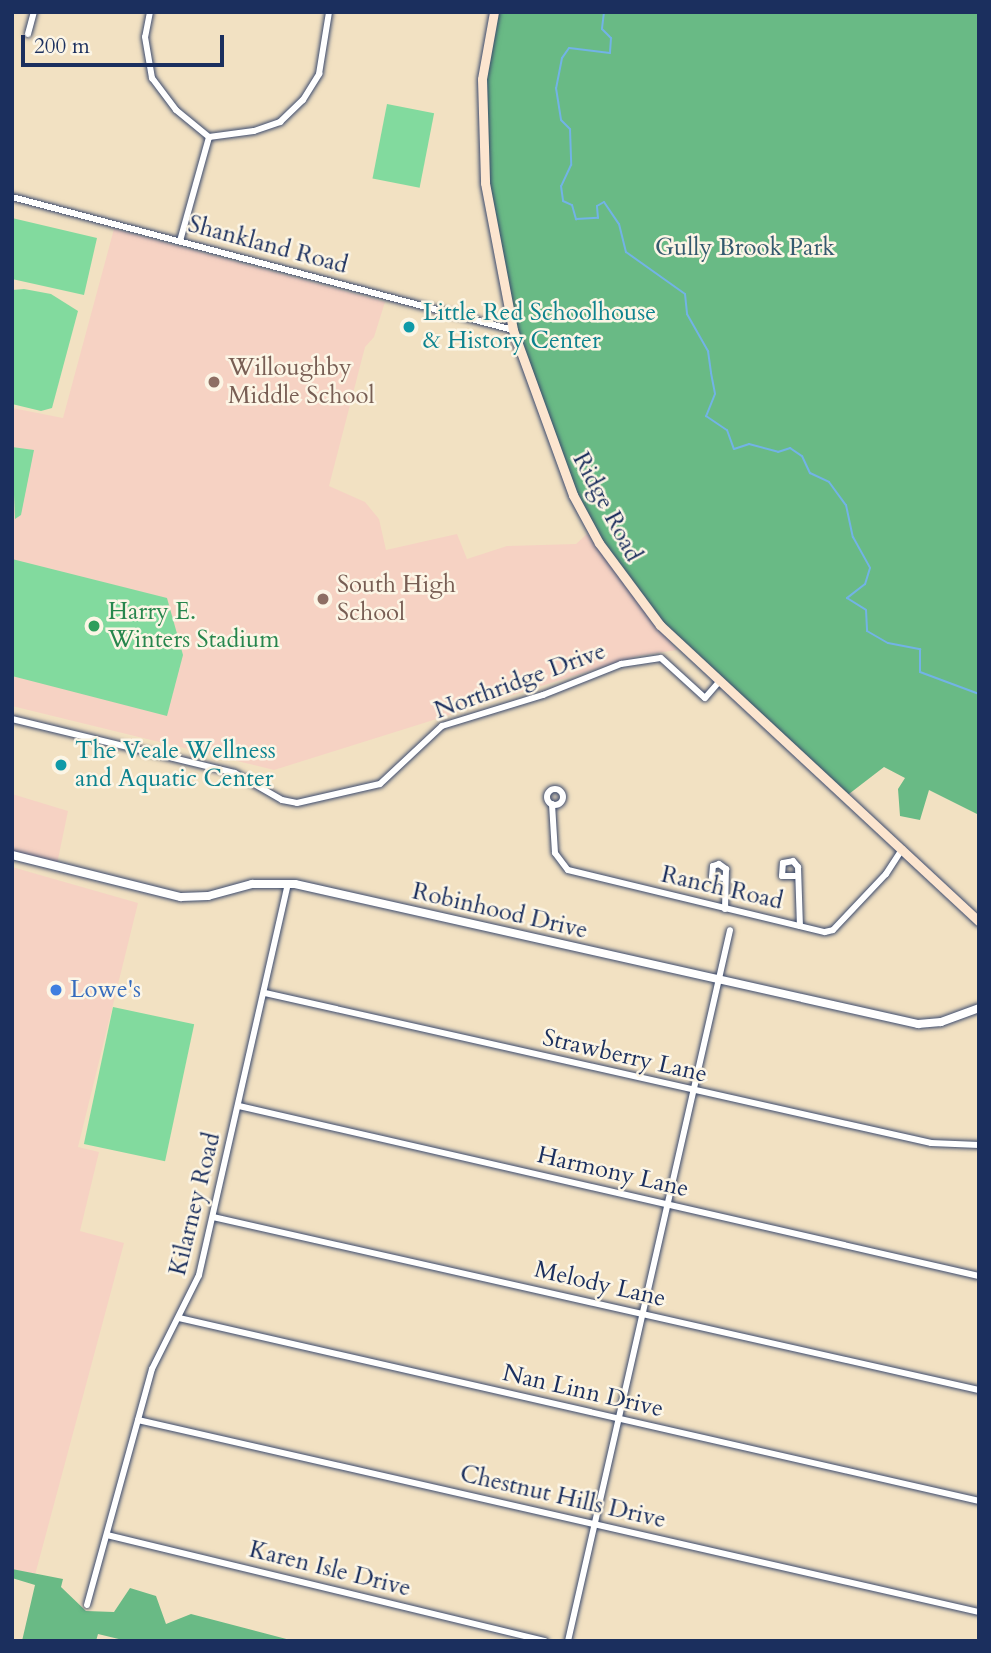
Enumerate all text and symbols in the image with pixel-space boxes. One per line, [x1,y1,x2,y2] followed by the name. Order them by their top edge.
[24,21,228,65] scale bar
[34,32,90,61] text: 200 m
[185,210,351,280] street label: Shankland Road
[655,234,835,262] park label: Gully Brook Park
[423,299,656,355] place label: Little Red Schoolhouse & History Center
[401,319,417,335] marker: Little Red Schoolhouse & History Center
[228,354,375,410] place label: Willoughby Middle School
[206,374,222,390] marker: Willoughby Middle School
[566,447,648,567] street label: Ridge Road
[337,571,456,627] place label: South High School
[315,591,331,607] marker: South High School
[108,598,280,654] place label: Harry E. Winters Stadium
[86,618,102,634] marker: Harry E. Winters Stadium
[430,637,610,725] street label: Northridge Drive
[75,737,276,793] place label: The Veale Wellness and Aquatic Center
[53,757,69,773] marker: The Veale Wellness and Aquatic Center
[658,860,786,916] street label: Ranch Road
[409,877,591,945] street label: Robinhood Drive
[70,976,141,1004] place label: Lowe's
[48,982,64,998] marker: Lowe's
[540,1023,710,1089] street label: Strawberry Lane
[163,1130,227,1278] street label: Kilarney Road
[534,1141,692,1203] street label: Harmony Lane
[532,1255,668,1313] street label: Melody Lane
[500,1359,666,1423] street label: Nan Linn Drive
[457,1459,669,1535] street label: Chestnut Hills Drive
[246,1535,414,1603] street label: Karen Isle Drive

